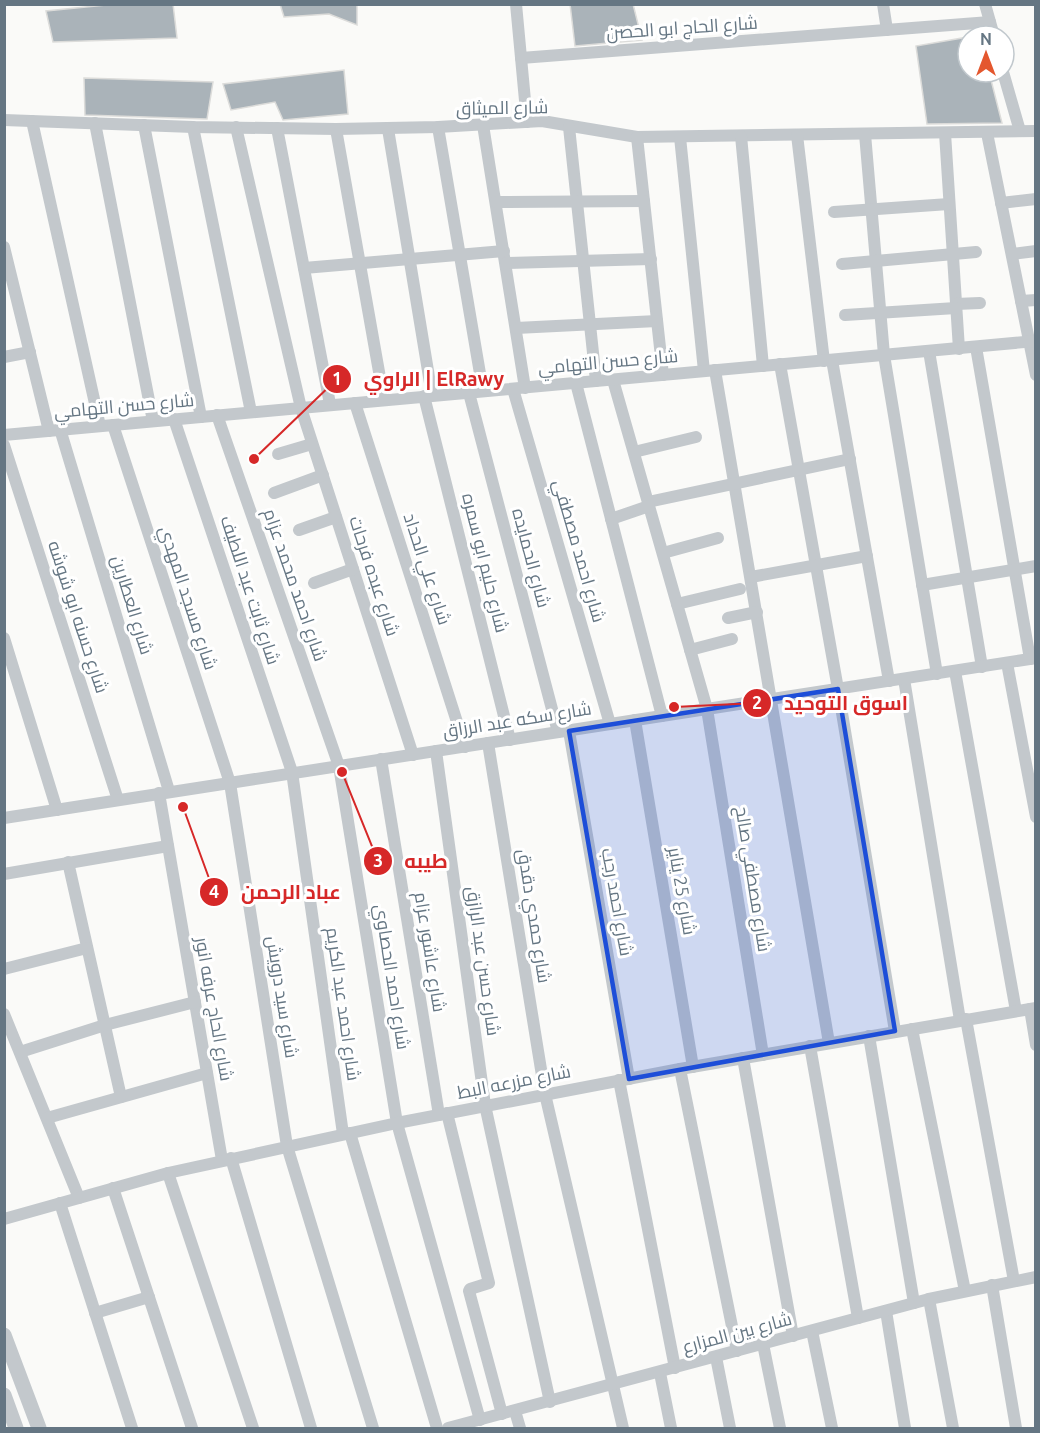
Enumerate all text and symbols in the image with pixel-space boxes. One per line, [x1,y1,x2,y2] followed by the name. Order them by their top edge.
[606,12,758,45] street label: شارع الحاج ابو الحصن
[956,24,1016,84] north arrow
[980,30,992,48] text: N
[456,96,548,121] street label: شارع الميثاق
[537,345,679,382] street label: شارع حسن التهامي
[322,360,516,398] callout: الراوي | ElRawy
[364,367,505,395] text: الراوي | ElRawy
[332,368,342,388] text: 1
[53,389,195,426] street label: شارع حسن التهامي
[545,477,610,626] street label: شارع احمد مصطفي
[456,491,513,635] street label: شارع حليم ابو سمره
[258,506,331,665] street label: شارع احمد محمد عزام
[506,506,555,610] street label: شارع الحمايده
[396,510,455,629] street label: شارع علي الحداد
[215,513,284,668] street label: شارع ثابت عبد اللطيف
[343,513,404,639] street label: شارع عبده فرحات
[151,523,222,674] street label: شارع مسجد المهدي
[42,538,113,696] street label: شارع حسنه ابو شوشه
[106,553,158,658] street label: شارع العطارين
[742,684,920,722] callout: اسوق التوحيد
[784,691,908,716] text: اسوق التوحيد
[752,692,762,712] text: 2
[441,697,593,744] street label: شارع سكه عبد الرزاق
[728,805,775,954] street label: شارع مصطفي صالح
[363,842,460,880] callout: طيبه
[662,844,701,937] street label: شارع 25 يناير
[596,846,637,958] street label: شارع احمد رجب
[510,847,555,985] street label: شارع حمدي دقدق
[404,849,448,873] text: طيبه
[373,850,383,870] text: 3
[199,873,353,911] callout: عباد الرحمن
[241,880,341,904] text: عباد الرحمن
[209,881,219,901] text: 4
[461,885,504,1037] street label: شارع حسن عبد الرازق
[409,890,450,1014] street label: شارع عاشور عزام
[367,903,414,1052] street label: شارع احمد الحصاوي
[320,926,365,1082] street label: شارع احمد عبد الكريم
[189,934,237,1083] street label: شارع الحاج عرفه انور
[260,934,303,1060] street label: شارع سيد درويش
[455,1060,573,1105] street label: شارع مزرعه البط
[680,1308,795,1359] street label: شارع بين المزارع

